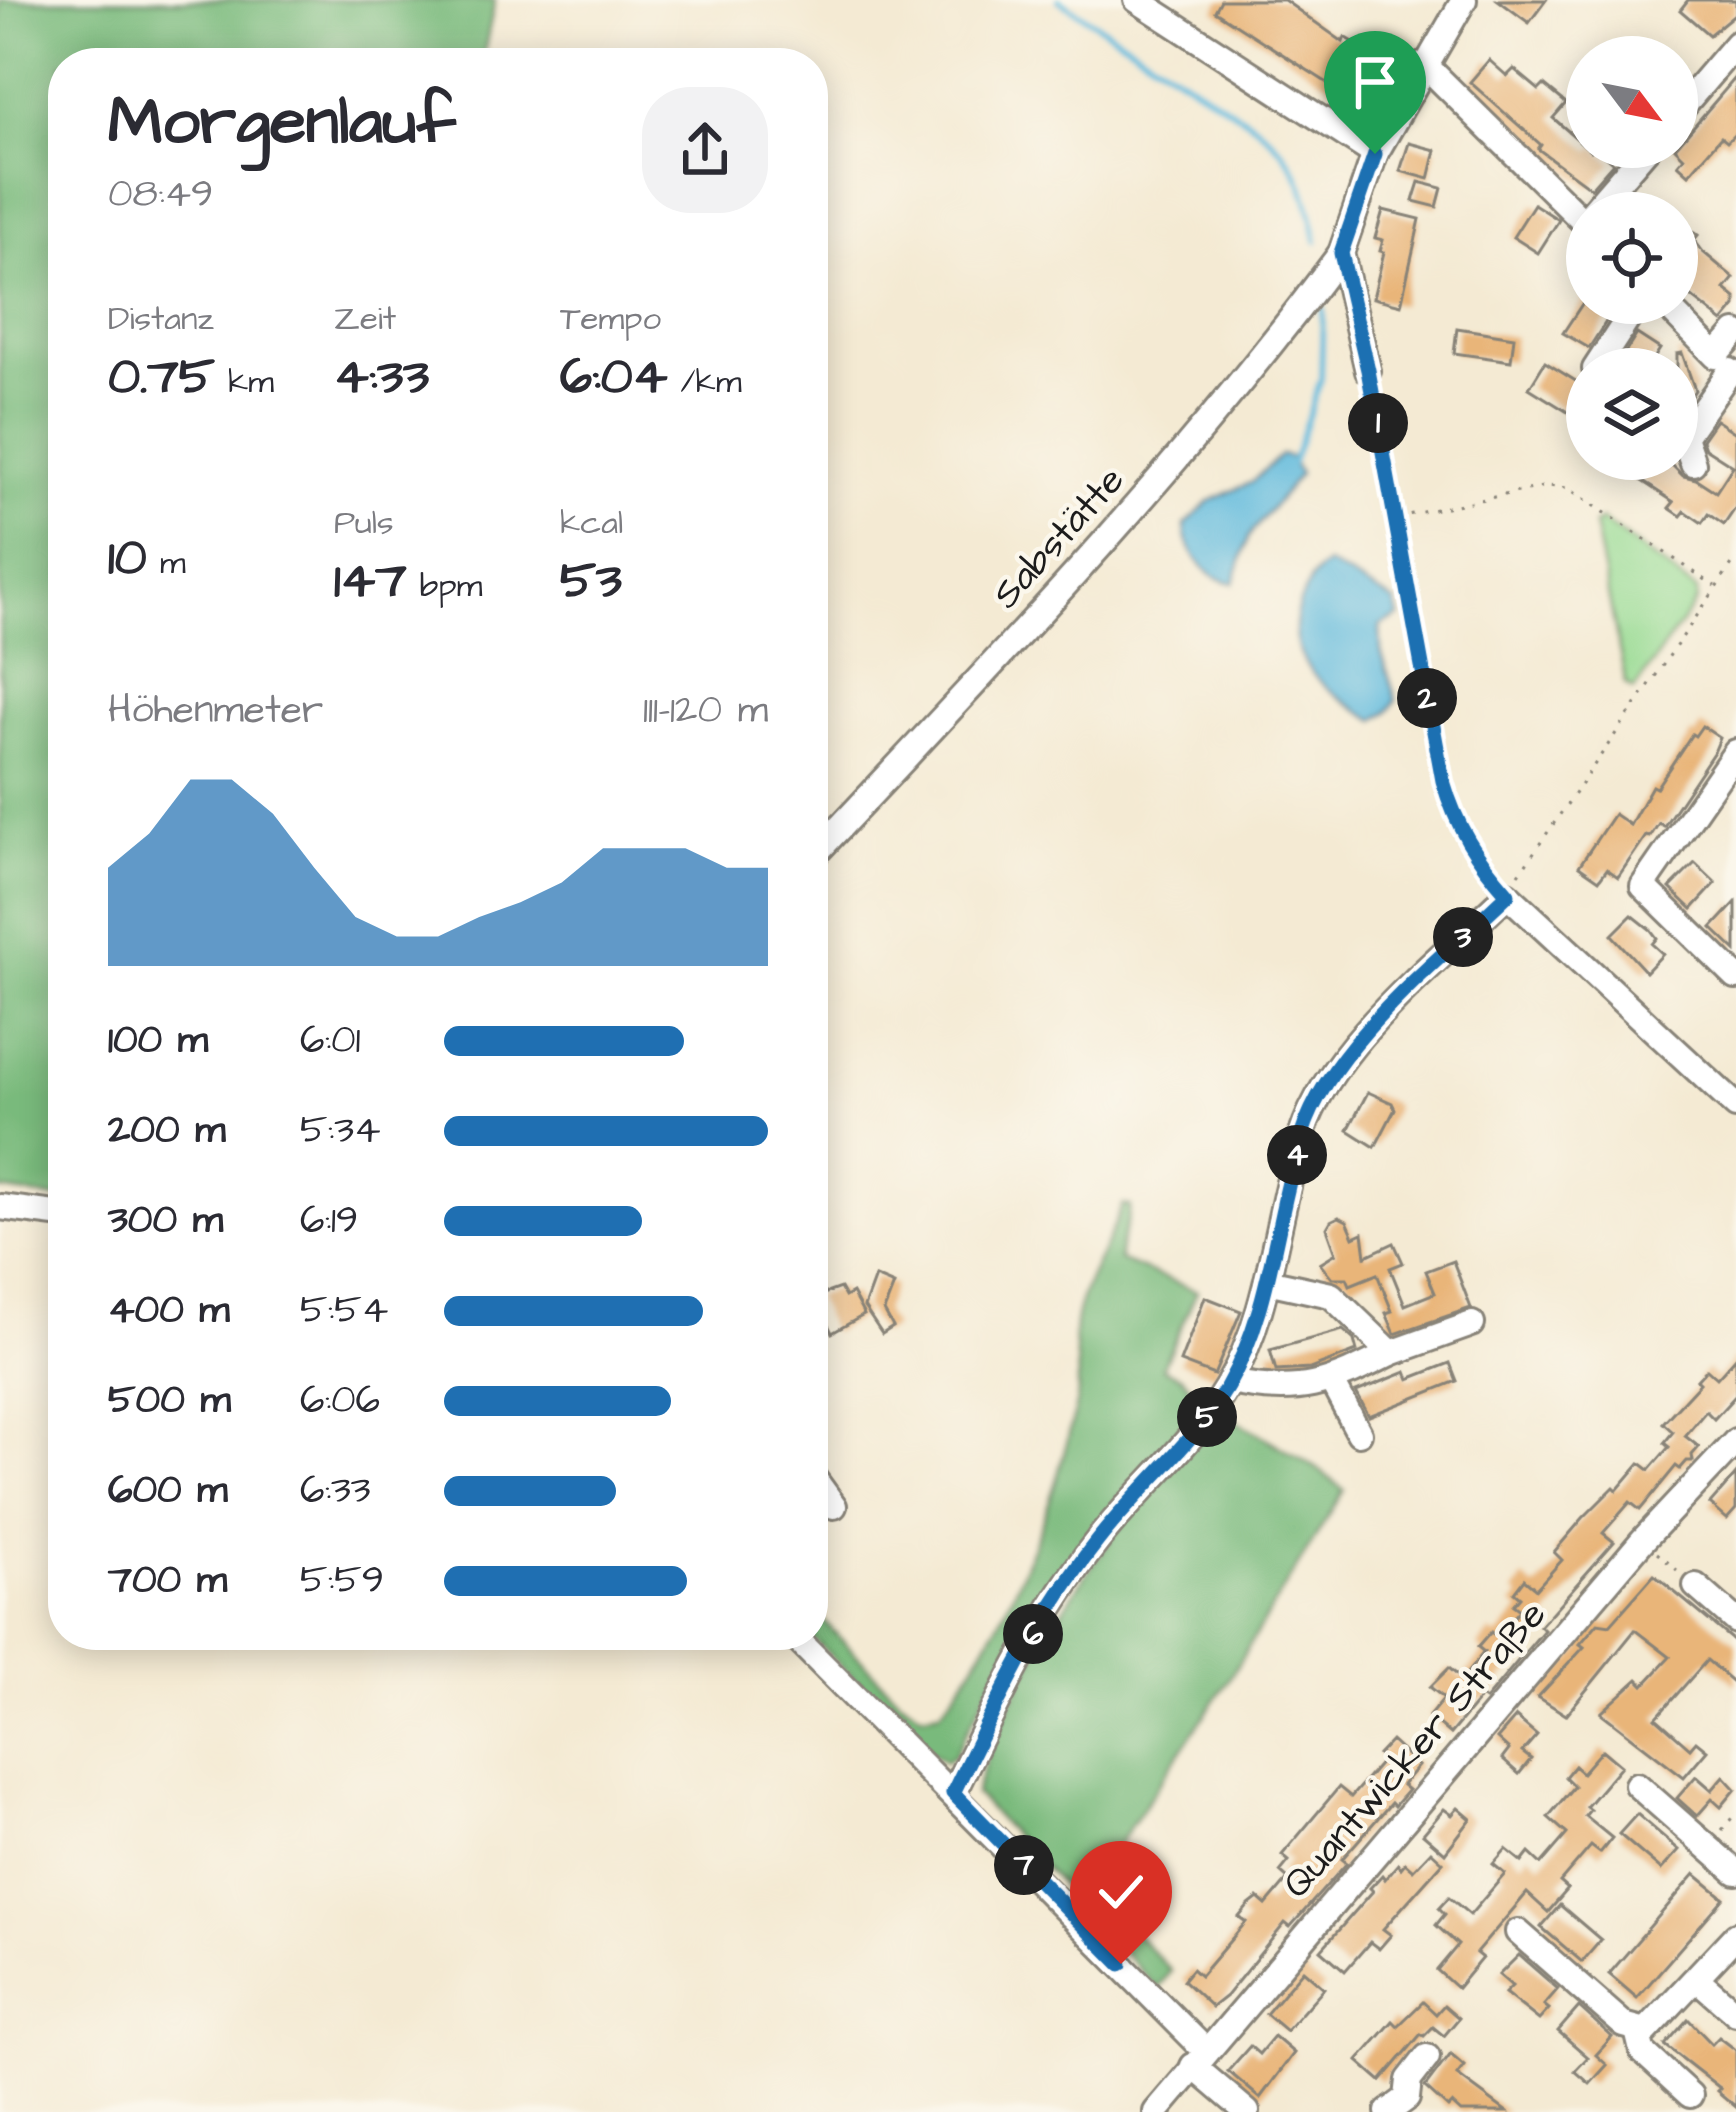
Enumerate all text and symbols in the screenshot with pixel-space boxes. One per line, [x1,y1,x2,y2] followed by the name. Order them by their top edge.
[1324,31,1426,154] pin
[1566,36,1698,168] north arrow
[1566,36,1698,480] map controls
[1342,49,1408,115] icon: arrive
[108,77,456,169] text: Morgenlauf
[642,87,768,213] button: share
[108,168,213,222] text: 08:49
[1566,192,1698,324] button: locate
[108,296,214,342] text: Distanz
[334,296,396,342] text: Zeit
[560,296,661,342] text: Tempo
[108,342,215,413] text: 0.75
[334,342,429,413] text: 4:33
[560,342,667,413] text: 6:04
[1566,348,1698,480] button: layers
[215,359,274,405] text: km
[667,359,742,405] text: /km
[1348,393,1408,453] pin: 1
[1376,400,1380,446] text: 1
[981,455,1137,621] street label: Sabstätte
[334,500,394,546] text: Puls
[560,500,623,546] text: kcal
[108,523,147,594] text: 10
[147,540,186,586] text: m
[334,546,407,617] text: 147
[560,546,622,617] text: 53
[407,563,482,609] text: bpm
[1397,668,1457,728] pin: 2
[1418,675,1436,721] text: 2
[108,684,323,738] text: Höhenmeter
[643,684,768,738] text: 111–120 m
[1433,907,1493,967] pin: 3
[1455,914,1471,960] text: 3
[108,1014,208,1068] text: 100 m
[300,1014,361,1068] text: 6:01
[108,1104,226,1158] text: 200 m
[300,1104,381,1158] text: 5:34
[1267,1125,1327,1185] pin: 4
[1286,1132,1308,1178] text: 4
[108,1194,223,1248] text: 300 m
[300,1194,358,1248] text: 6:19
[108,1284,230,1338] text: 400 m
[300,1284,388,1338] text: 5:54
[108,1374,231,1428] text: 500 m
[300,1374,380,1428] text: 6:06
[1177,1387,1237,1447] pin: 5
[1195,1394,1219,1440] text: 5
[108,1464,228,1518] text: 600 m
[300,1464,371,1518] text: 6:33
[108,1554,227,1608] text: 700 m
[300,1554,384,1608] text: 5:59
[1271,1590,1559,1910] street label: Quantwicker Straße
[1003,1604,1063,1664] pin: 6
[1023,1611,1043,1657] text: 6
[994,1835,1054,1895] pin: 7
[1070,1841,1172,1964] pin
[1014,1842,1034,1888] text: 7
[1088,1859,1154,1925] icon: check

